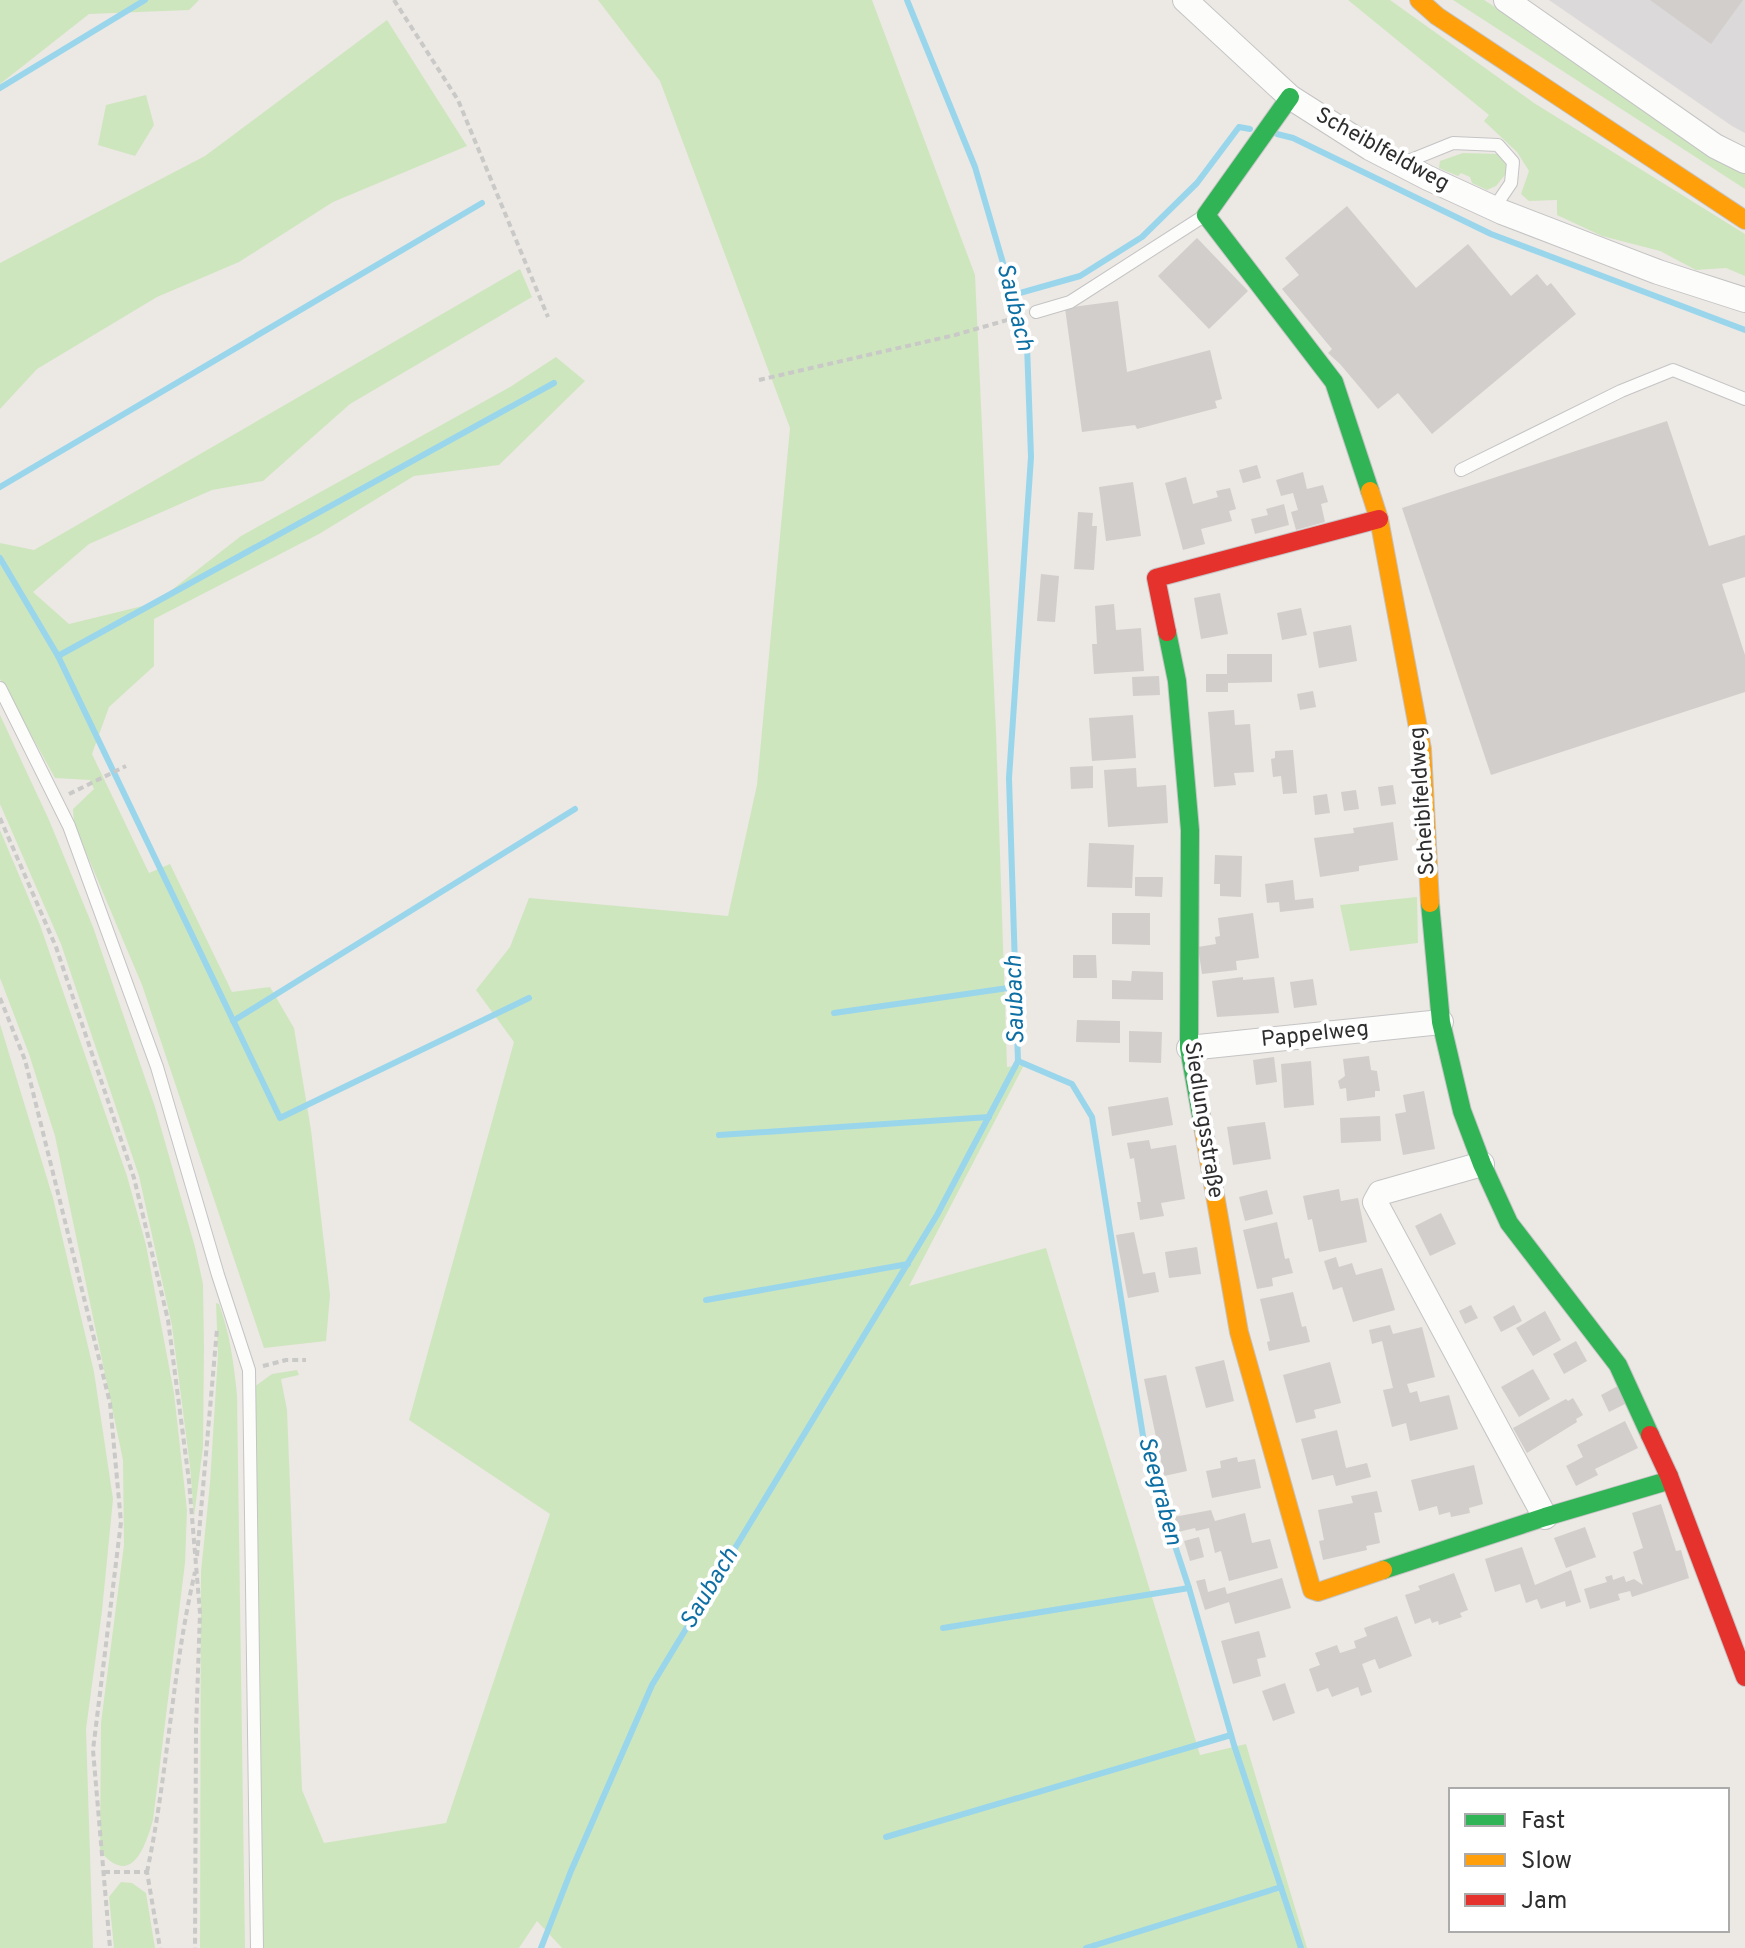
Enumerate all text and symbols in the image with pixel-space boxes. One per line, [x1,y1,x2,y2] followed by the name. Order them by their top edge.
[1310,102,1454,198] street label: Scheiblfeldweg
[989,260,1039,354] water label: Saubach
[1404,726,1442,876] street label: Scheiblfeldweg
[999,955,1033,1045] water label: Saubach
[1260,1016,1370,1054] street label: Pappelweg
[1177,1040,1229,1200] street label: Siedlungsstraße
[1130,1433,1188,1549] water label: Seegraben
[674,1543,746,1635] water label: Saubach
[1449,1788,1729,1932] legend
[1521,1807,1565,1837] text: Fast
[1521,1847,1572,1877] text: Slow
[1521,1887,1567,1917] text: Jam

